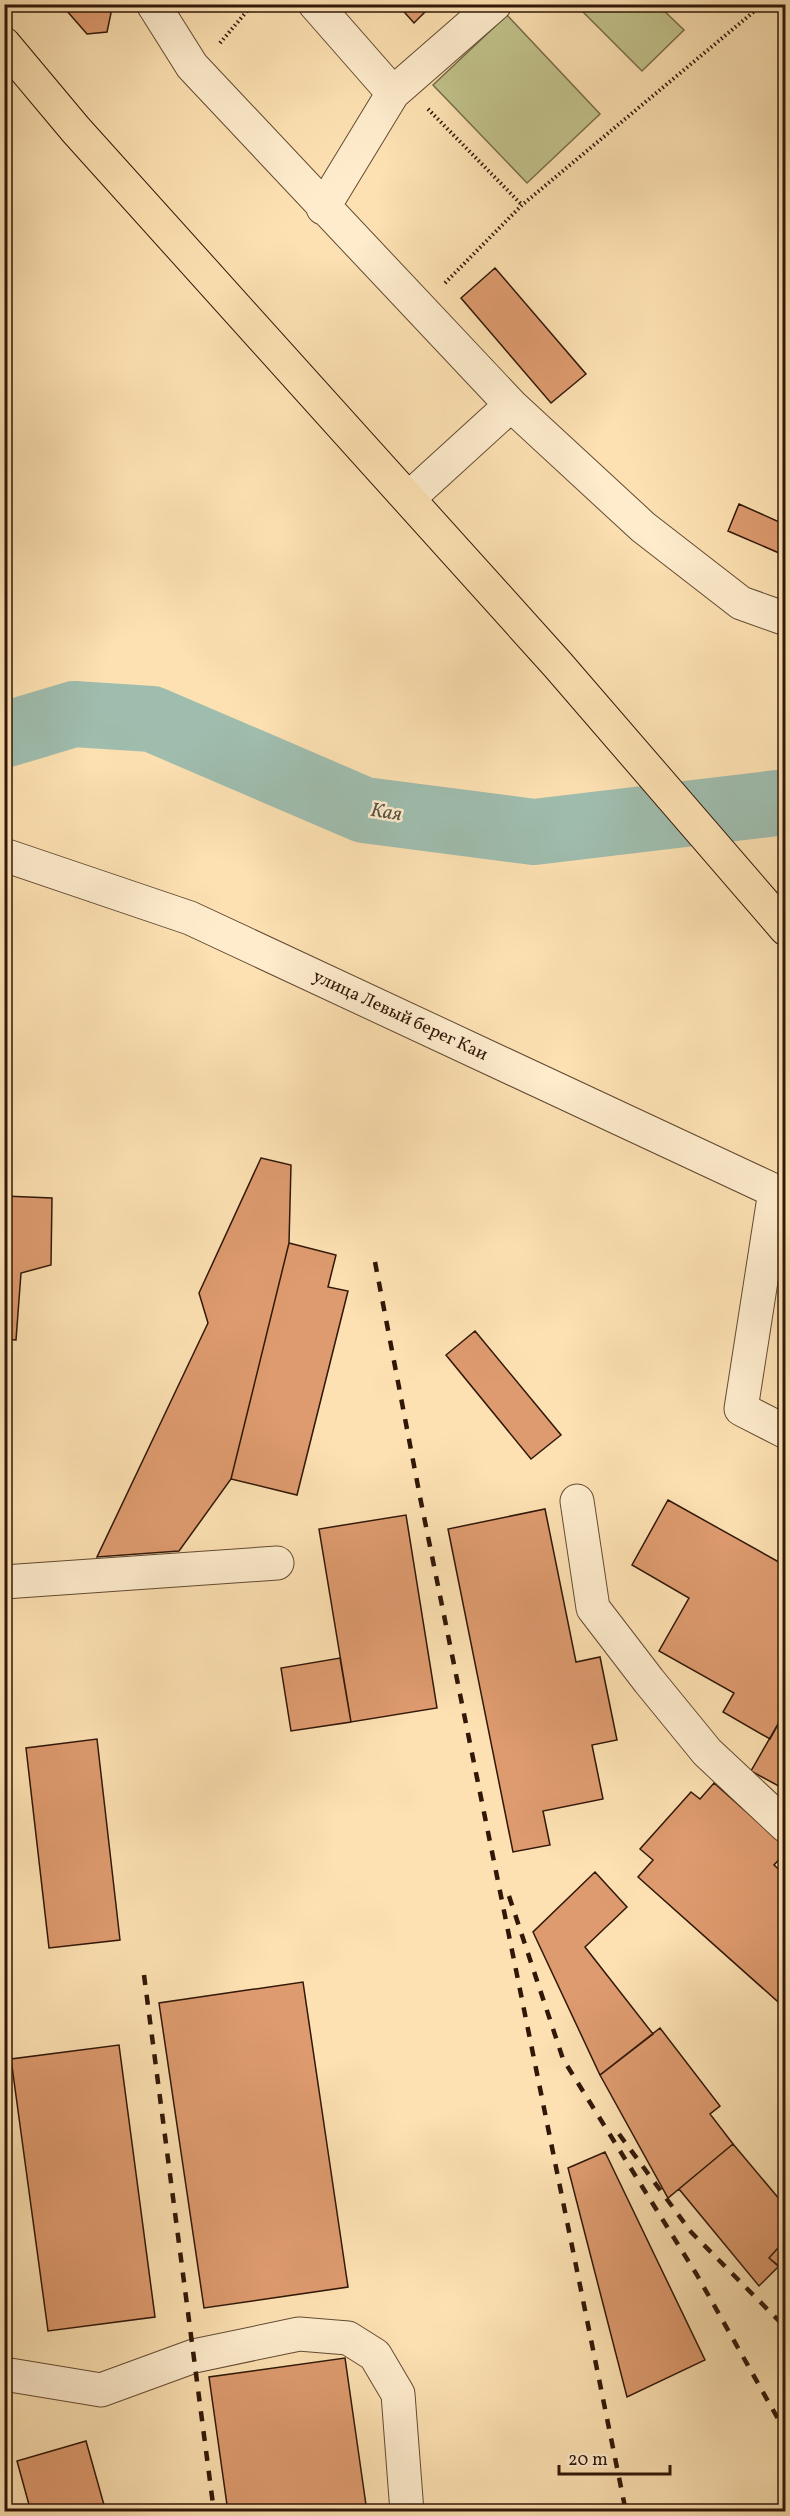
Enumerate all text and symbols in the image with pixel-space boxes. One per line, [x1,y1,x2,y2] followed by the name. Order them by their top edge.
[368,797,404,829] water label: Кая
[308,964,492,1068] street label: улица Левый берег Каи
[559,2438,670,2476] scale bar
[568,2448,608,2473] text: 20 m

